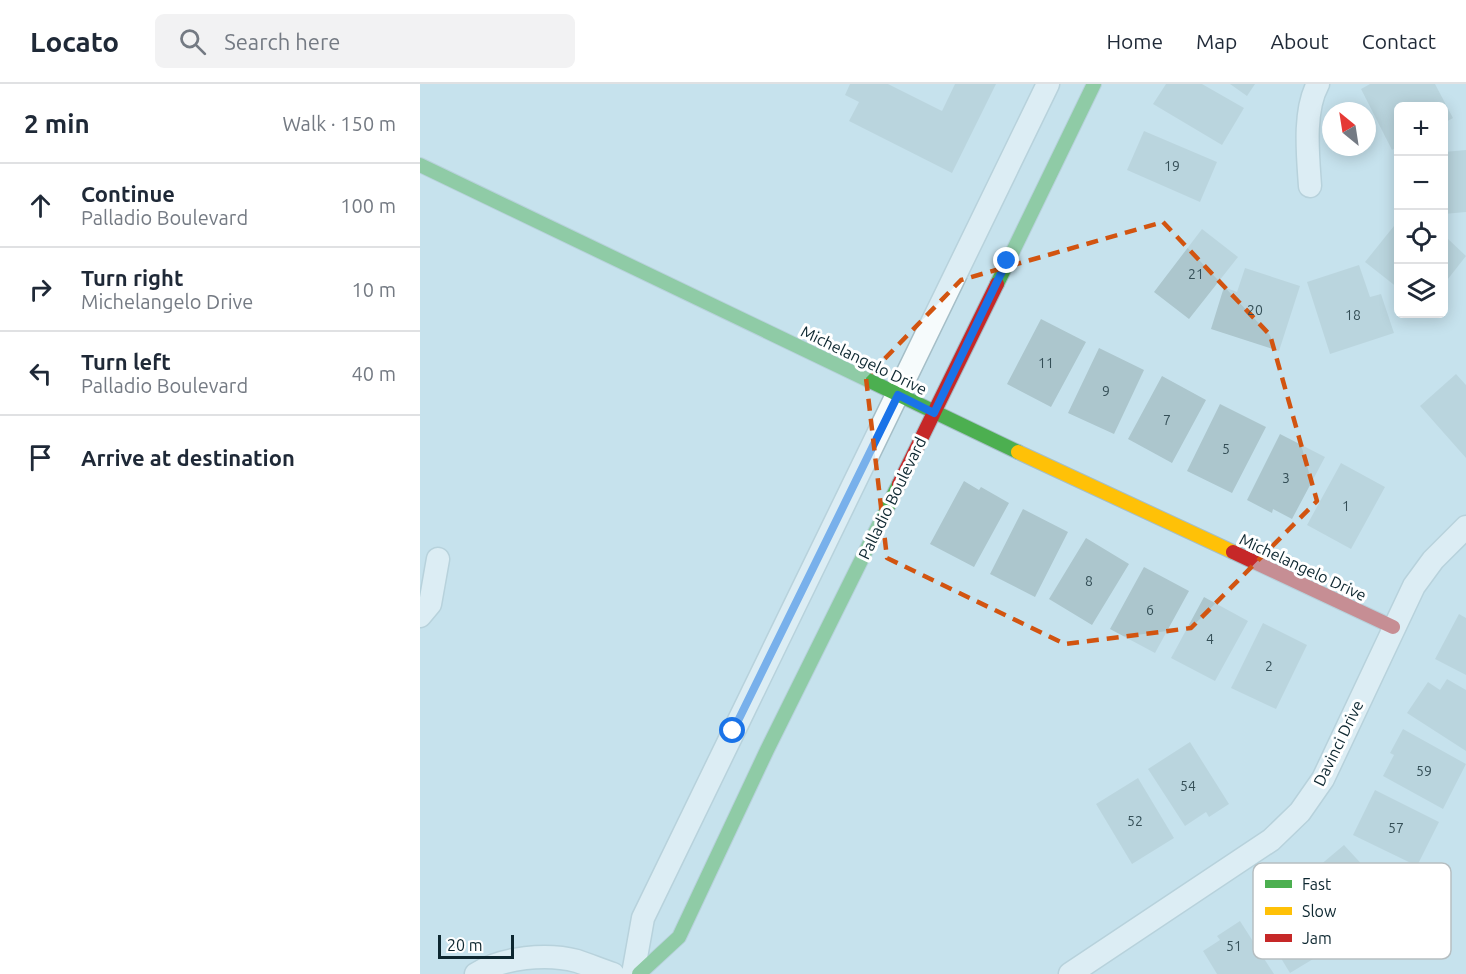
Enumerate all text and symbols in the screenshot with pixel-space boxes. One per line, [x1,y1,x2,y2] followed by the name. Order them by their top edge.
[155,14,575,68] search box
[176,25,209,58] icon: search
[30,26,119,57] text: Locato
[224,29,340,54] text: Search here
[1106,29,1163,53] text: Home
[1196,29,1237,53] text: Map
[1270,29,1329,53] text: About
[1362,29,1436,53] text: Contact
[1322,102,1376,156] north arrow
[1394,102,1448,318] map controls
[1394,102,1448,156] button: +
[24,109,90,138] text: 2 min
[283,112,396,135] text: Walk · 150 m
[1394,156,1448,210] button: −
[1164,158,1180,174] house number: 19
[81,181,175,206] text: Continue
[24,189,57,222] icon: ahead
[340,194,396,217] text: 100 m
[81,206,248,229] text: Palladio Boulevard
[1394,210,1448,264] button: locate
[993,247,1019,273] route end
[1394,264,1448,318] button: layers
[81,265,183,290] text: Turn right
[1188,266,1204,282] house number: 21
[24,273,57,306] icon: right
[352,278,396,301] text: 10 m
[81,290,253,313] text: Michelangelo Drive
[1247,302,1263,318] house number: 20
[1345,307,1361,323] house number: 18
[798,322,930,398] street label: Michelangelo Drive
[81,349,171,374] text: Turn left
[1038,355,1054,371] house number: 11
[24,357,57,390] icon: left
[352,362,396,385] text: 40 m
[81,374,248,397] text: Palladio Boulevard
[1102,383,1110,399] house number: 9
[1163,412,1171,428] house number: 7
[855,434,929,562] street label: Palladio Boulevard
[24,441,57,474] icon: arrive
[1222,441,1230,457] house number: 5
[81,445,295,470] text: Arrive at destination
[1282,470,1290,486] house number: 3
[1342,498,1350,514] house number: 1
[1237,530,1369,604] street label: Michelangelo Drive
[1085,573,1093,589] house number: 8
[1146,602,1154,618] house number: 6
[1206,631,1214,647] house number: 4
[1265,658,1273,674] house number: 2
[1309,697,1367,789] street label: Davinci Drive
[719,717,745,743] route start
[1416,763,1432,779] house number: 59
[1180,778,1196,794] house number: 54
[1127,813,1143,829] house number: 52
[1388,820,1404,836] house number: 57
[1253,863,1451,959] legend
[1302,875,1332,893] text: Fast
[1302,902,1337,920] text: Slow
[1302,929,1332,947] text: Jam
[438,932,514,960] scale bar
[447,936,483,954] text: 20 m
[1226,938,1242,954] house number: 51

